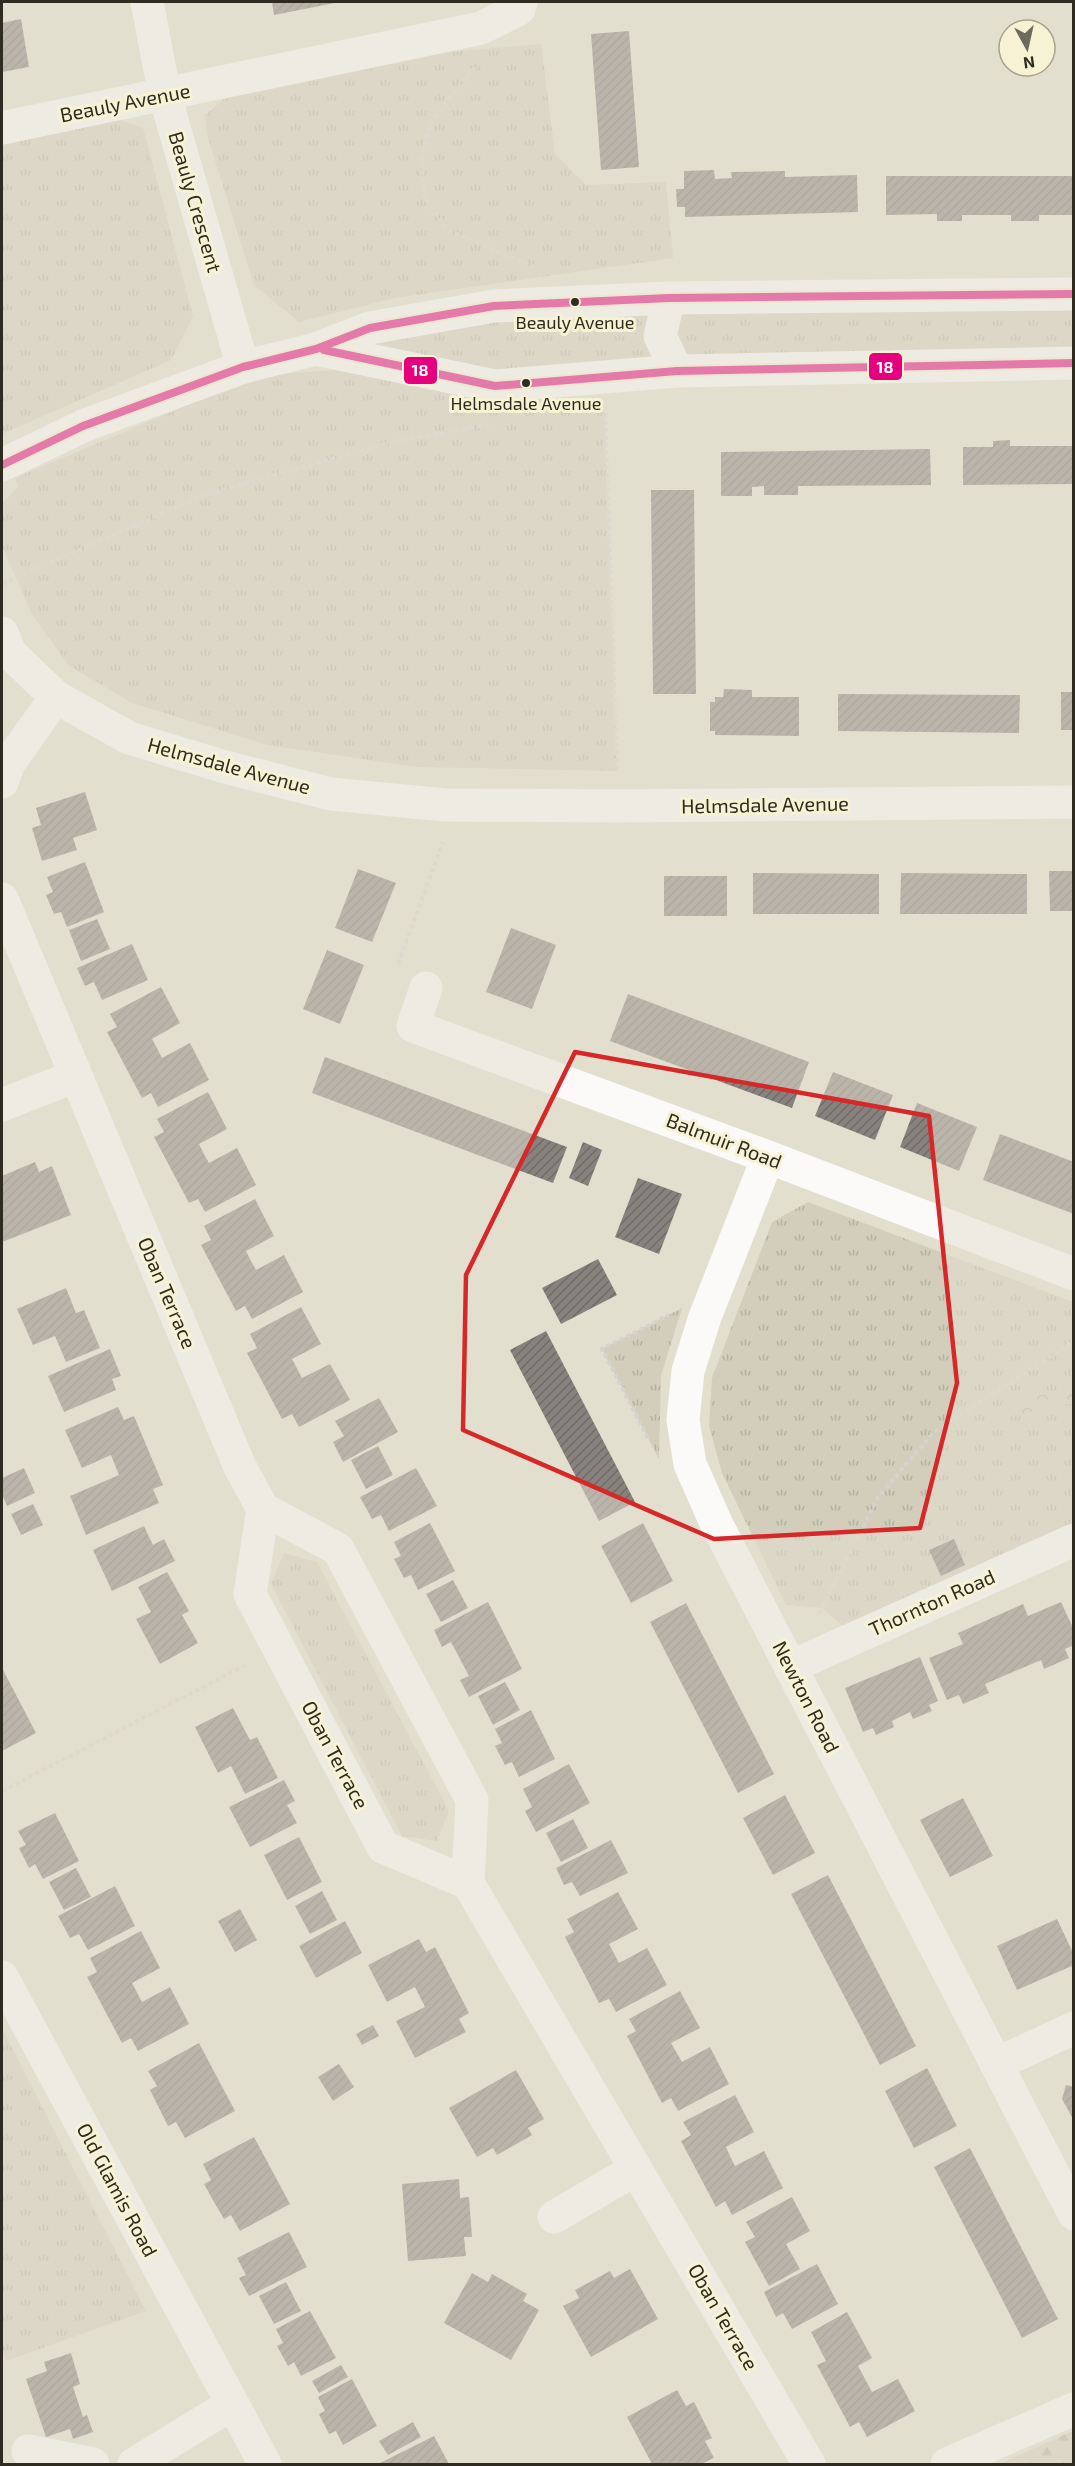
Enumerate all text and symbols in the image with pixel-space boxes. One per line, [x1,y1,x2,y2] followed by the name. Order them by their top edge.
[997,18,1057,78] north arrow
[1022,53,1036,74] text: N
[58,78,192,126] street label: Beauly Avenue
[164,129,228,275] street label: Beauly Crescent
[569,296,581,308] marker: Beauly Avenue
[516,311,634,333] place label: Beauly Avenue
[868,352,903,381] line badge: 18
[403,356,438,385] line badge: 18
[877,357,893,376] text: 18
[412,360,428,379] text: 18
[520,377,532,389] marker: Helmsdale Avenue
[450,392,602,414] place label: Helmsdale Avenue
[145,732,313,798] street label: Helmsdale Avenue
[681,791,849,817] street label: Helmsdale Avenue
[663,1107,785,1173] street label: Balmuir Road
[134,1233,202,1352] street label: Oban Terrace
[865,1564,998,1641] street label: Thornton Road
[768,1637,845,1757] street label: Newton Road
[297,1696,374,1813] street label: Oban Terrace
[73,2119,163,2260] street label: Old Glamis Road
[684,2259,764,2374] street label: Oban Terrace

